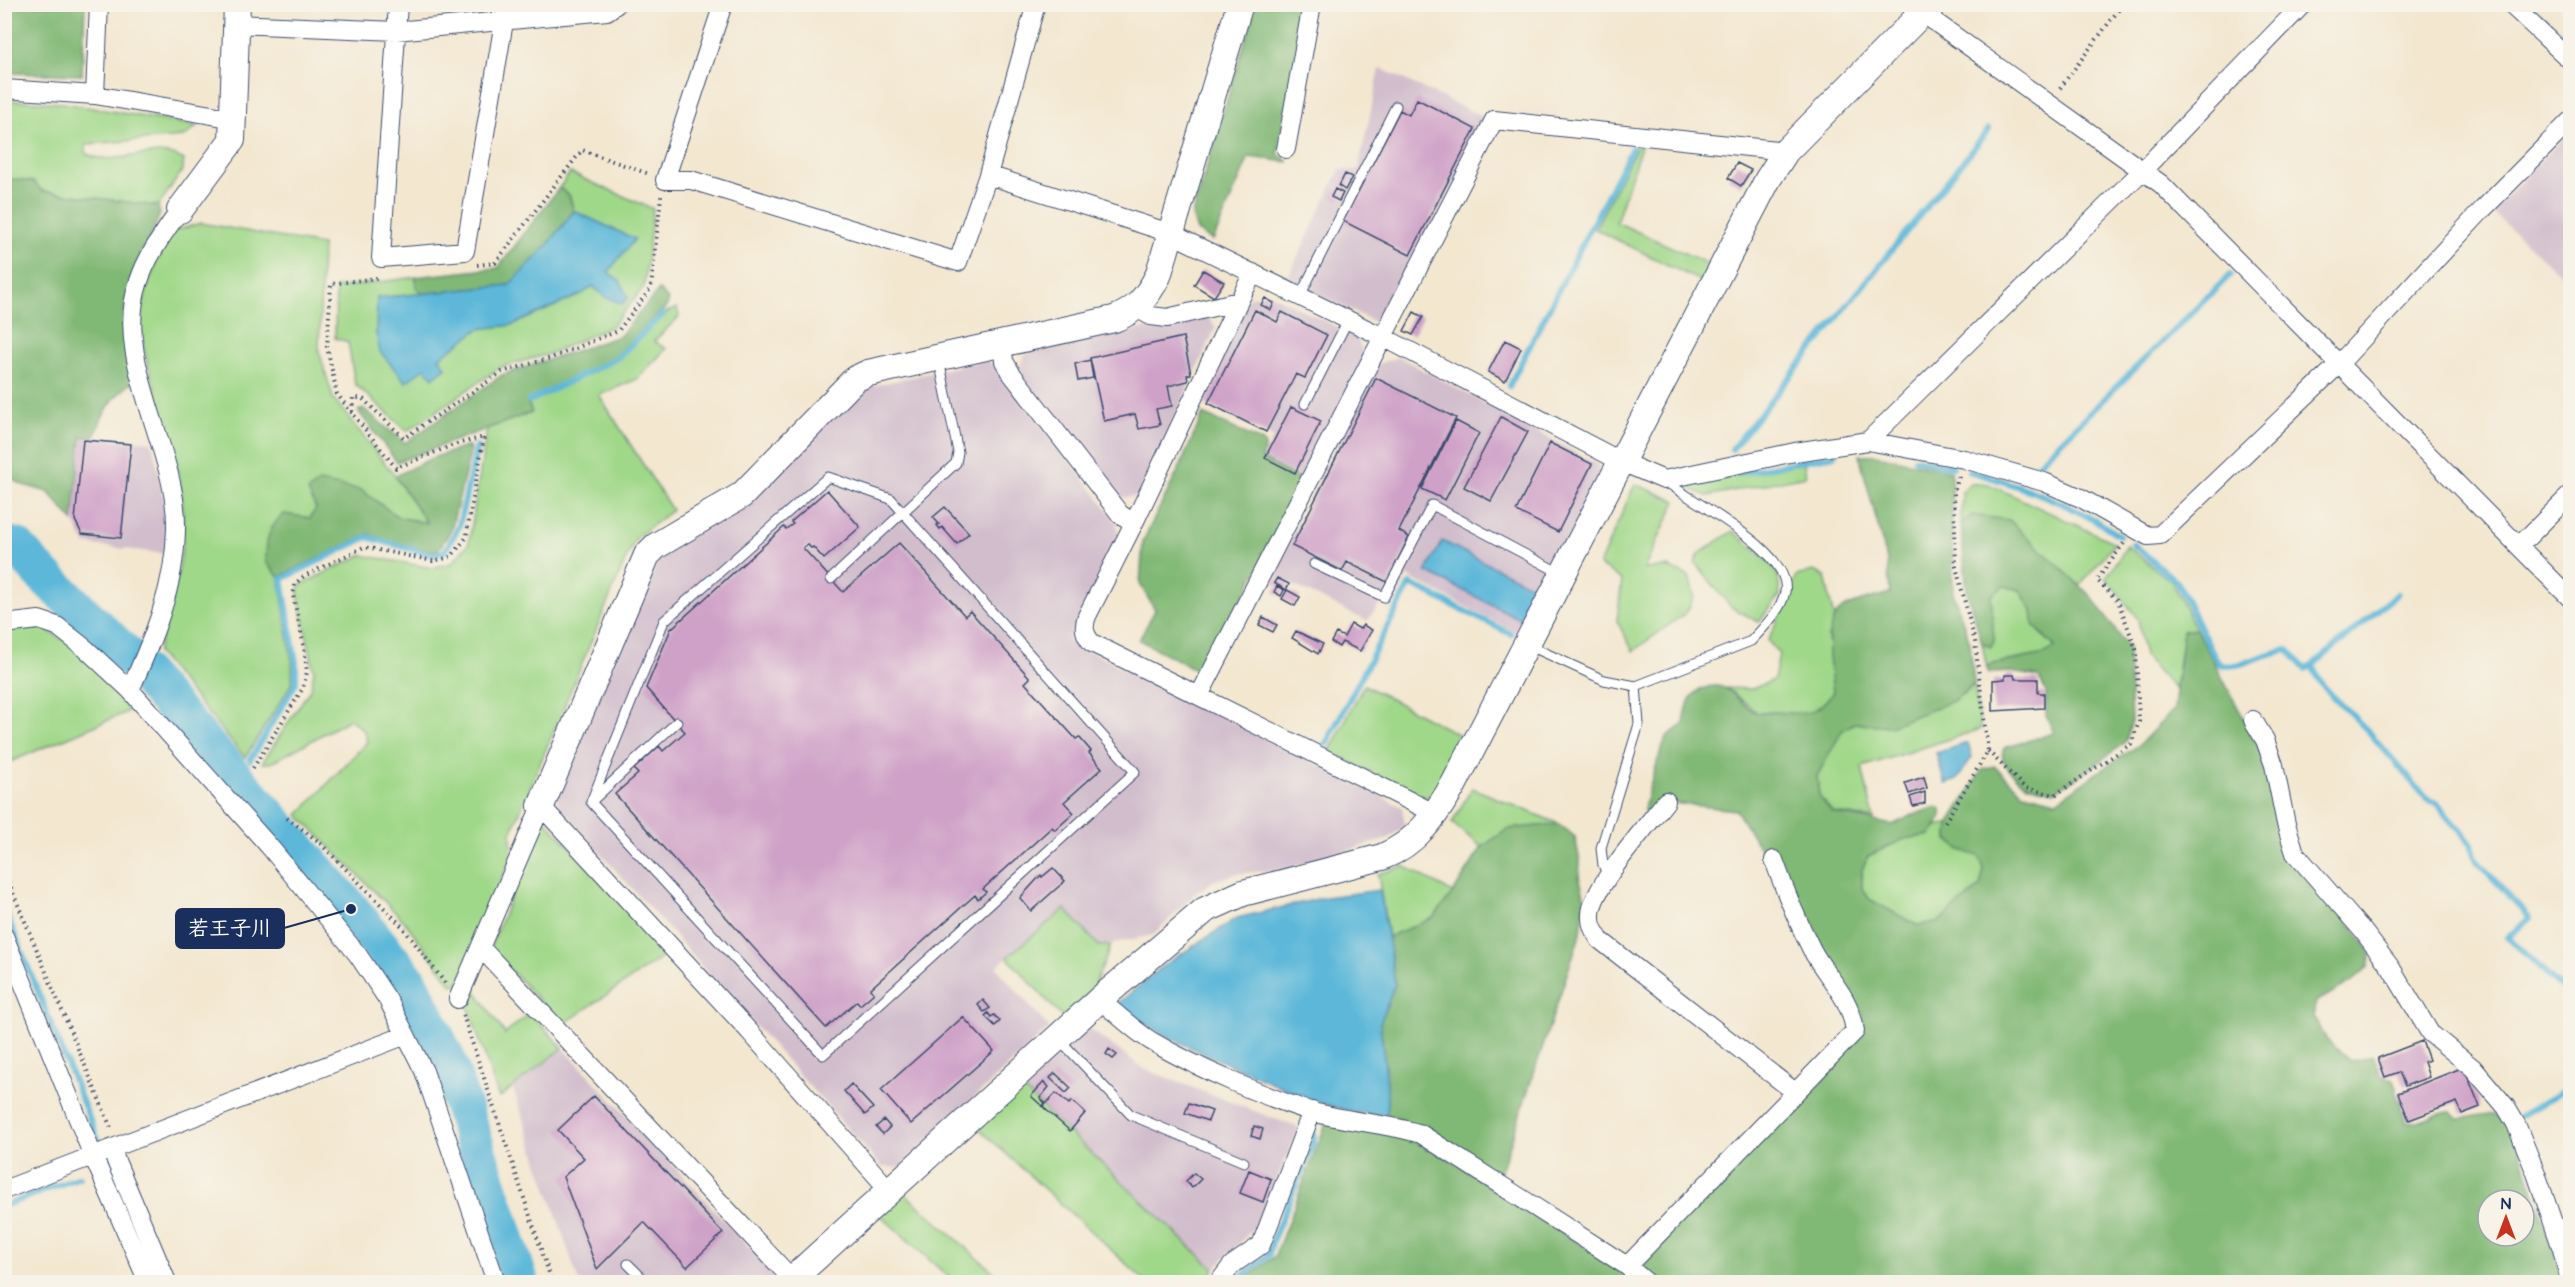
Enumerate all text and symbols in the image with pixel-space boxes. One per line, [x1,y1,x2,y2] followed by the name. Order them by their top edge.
[176,909,284,948] callout: 若王子川
[188,914,272,943] text: 若王子川
[2476,1188,2536,1248] north arrow
[2501,1193,2511,1215] text: N

